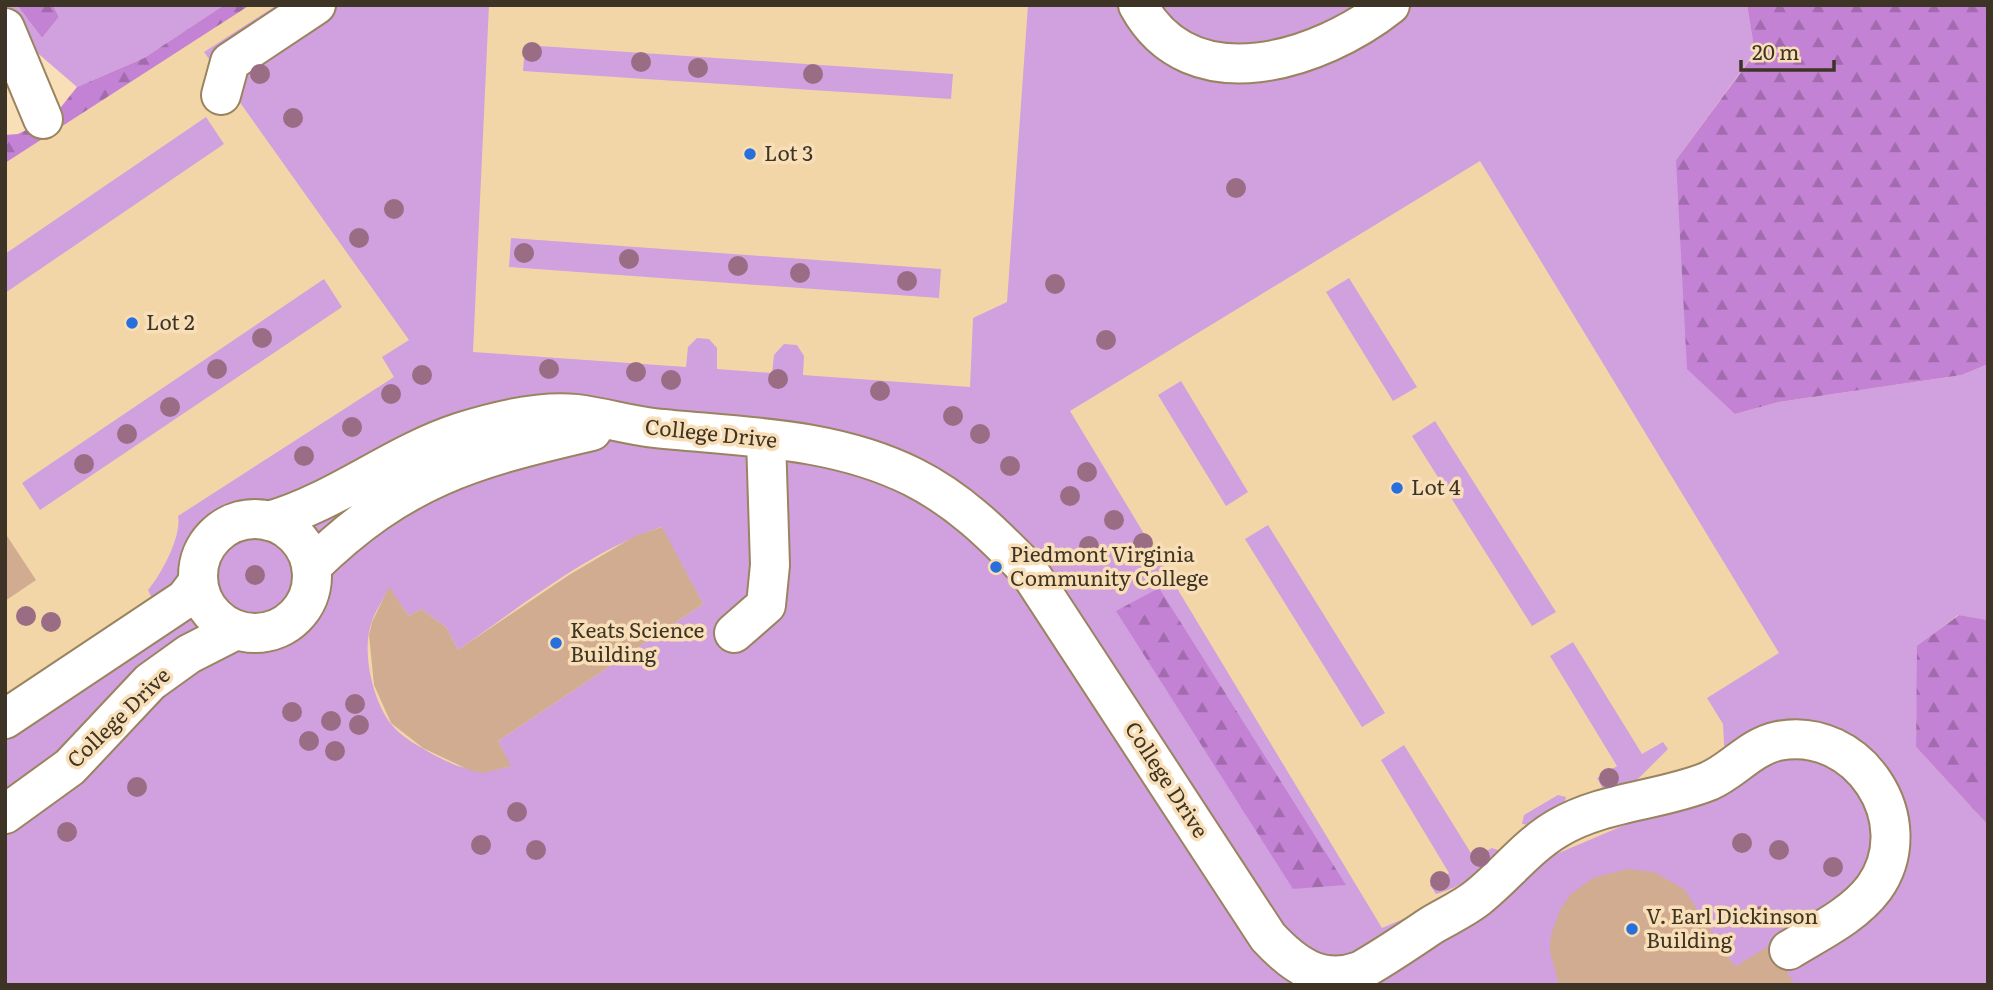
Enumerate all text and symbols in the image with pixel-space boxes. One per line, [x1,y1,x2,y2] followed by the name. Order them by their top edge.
[1741,28,1834,72] scale bar
[1752,35,1799,66] text: 20 m
[764,136,813,167] place label: Lot 3
[742,146,758,162] marker: Lot 3
[146,305,195,336] place label: Lot 2
[124,315,140,331] marker: Lot 2
[644,409,779,454] street label: College Drive
[1411,470,1461,501] place label: Lot 4
[1389,480,1405,496] marker: Lot 4
[1010,537,1209,592] place label: Piedmont Virginia Community College
[988,559,1004,575] marker: Piedmont Virginia Community College
[570,613,705,668] place label: Keats Science Building
[548,635,564,651] marker: Keats Science Building
[59,659,176,774] street label: College Drive
[1119,714,1217,843] street label: College Drive
[1646,899,1818,954] place label: V. Earl Dickinson Building
[1624,921,1640,937] marker: V. Earl Dickinson Building

